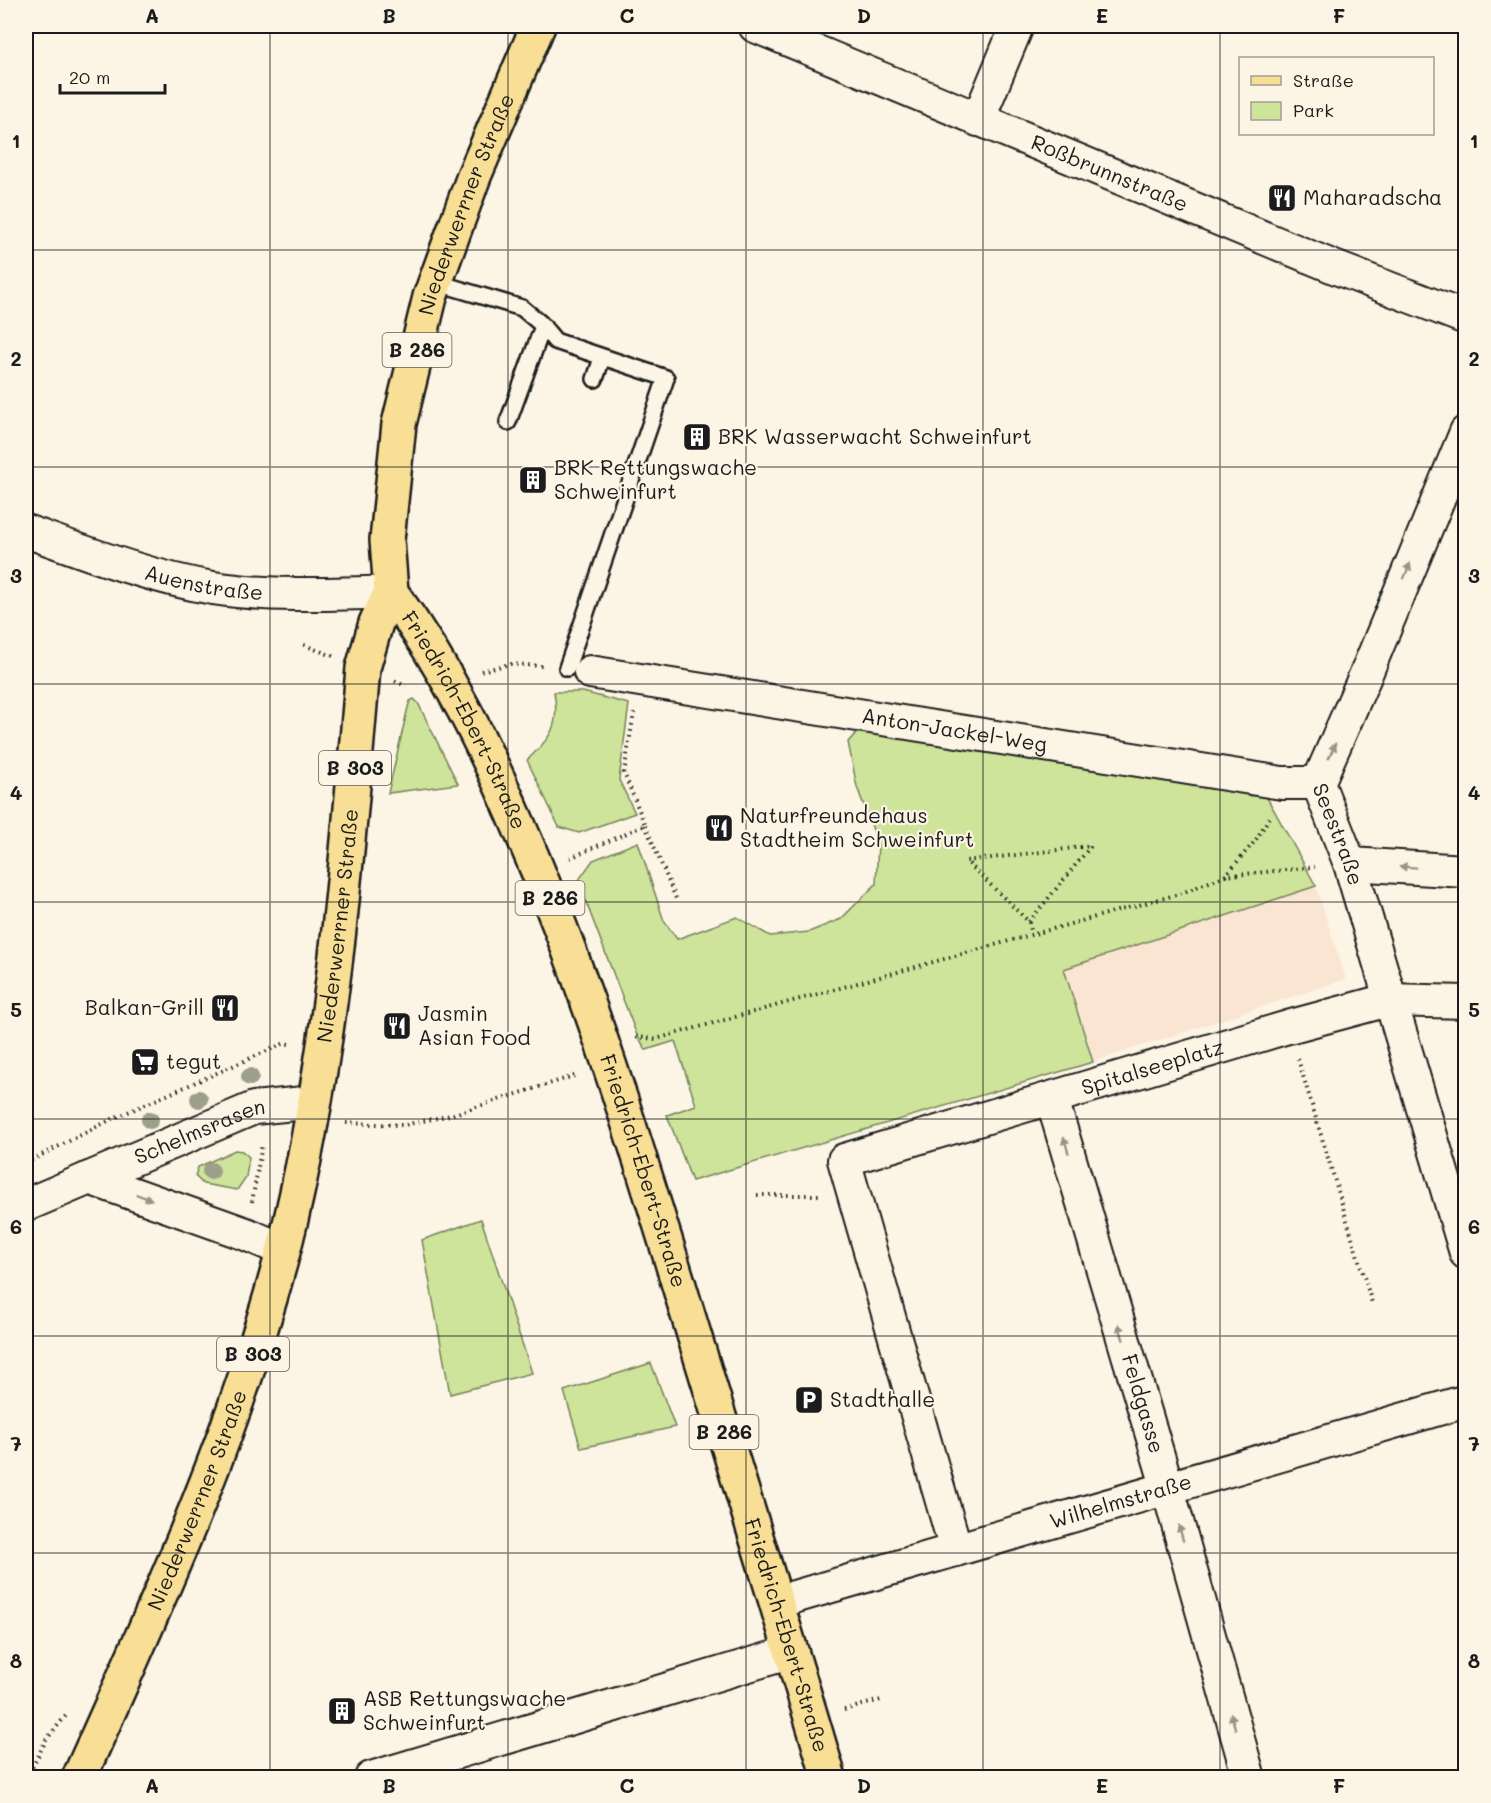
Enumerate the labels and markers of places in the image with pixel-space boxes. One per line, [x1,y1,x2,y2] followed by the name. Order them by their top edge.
[1266,182,1298,214] restaurant icon: Maharadscha
[1303,183,1442,210] place label: Maharadscha
[681,421,713,453] building icon: BRK Wasserwacht Schweinfurt
[718,422,1032,449] place label: BRK Wasserwacht Schweinfurt
[554,453,757,504] place label: BRK Rettungswache Schweinfurt
[517,464,549,496] building icon: BRK Rettungswache Schweinfurt
[740,801,974,852] place label: Naturfreundehaus Stadtheim Schweinfurt
[703,812,735,844] restaurant icon: Naturfreundehaus Stadtheim Schweinfurt
[209,992,241,1024] restaurant icon: Balkan-Grill
[85,993,204,1020] place label: Balkan-Grill
[418,999,531,1050] place label: Jasmin Asian Food
[381,1010,413,1042] restaurant icon: Jasmin Asian Food
[129,1046,161,1078] supermarket icon: tegut
[166,1047,221,1074] place label: tegut
[793,1384,825,1416] parking icon: Stadthalle
[830,1385,935,1412] place label: Stadthalle
[363,1684,566,1735] place label: ASB Rettungswache Schweinfurt
[326,1695,358,1727] building icon: ASB Rettungswache Schweinfurt

